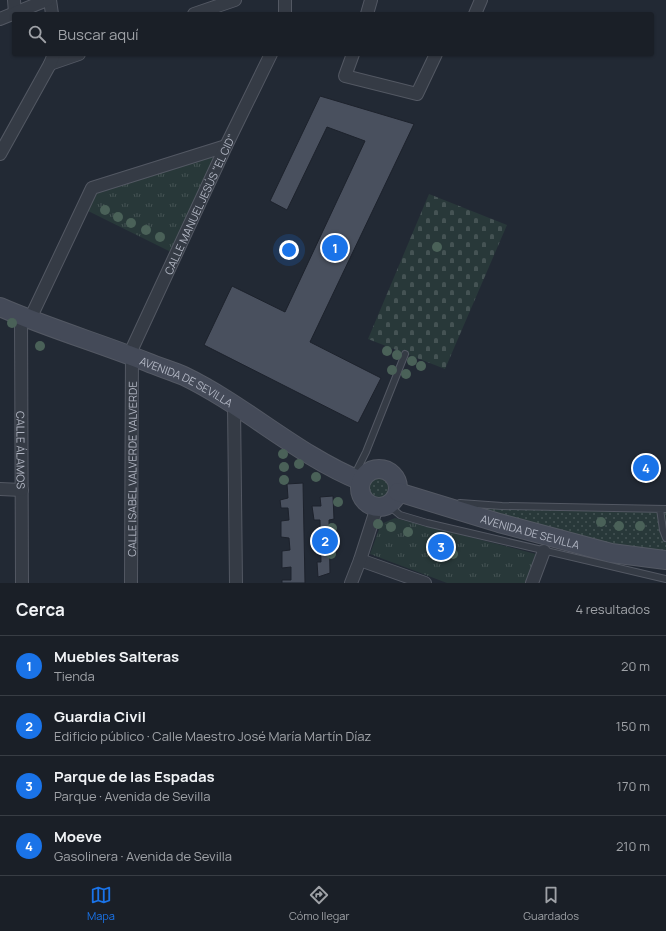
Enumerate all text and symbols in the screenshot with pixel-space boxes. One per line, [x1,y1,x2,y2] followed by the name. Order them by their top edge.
[12,12,654,56] search box
[26,23,48,45] icon: search
[58,24,139,45] text: Buscar aquí
[160,131,239,277] street label: CALLE MANUEL JESÚS "EL CID"
[322,233,348,263] pin: 1
[279,240,299,260] your location
[138,352,236,410] street label: AVENIDA DE SEVILLA
[124,381,139,557] street label: CALLE ISABEL VALVERDE VALVERDE
[14,411,29,489] street label: CALLE ÁLAMOS
[633,453,659,483] pin: 4
[479,510,581,552] street label: AVENIDA DE SEVILLA
[312,526,338,556] pin: 2
[428,532,454,562] pin: 3
[16,598,65,621] text: Cerca
[575,600,650,618] text: 4 resultados
[54,646,179,667] text: Muebles Salteras
[26,657,32,675] text: 1
[621,657,650,675] text: 20 m
[54,667,95,685] text: Tienda
[54,706,146,727] text: Guardia Civil
[25,717,33,735] text: 2
[616,717,650,735] text: 150 m
[54,727,371,745] text: Edificio público · Calle Maestro José María Martín Díaz
[54,766,215,787] text: Parque de las Espadas
[25,777,33,795] text: 3
[617,777,650,795] text: 170 m
[54,787,211,805] text: Parque · Avenida de Sevilla
[54,826,102,847] text: Moeve
[25,837,33,855] text: 4
[616,837,650,855] text: 210 m
[54,847,232,865] text: Gasolinera · Avenida de Sevilla
[87,884,115,923] tab: Mapa
[289,884,349,923] tab: Cómo llegar
[523,884,579,923] tab: Guardados

